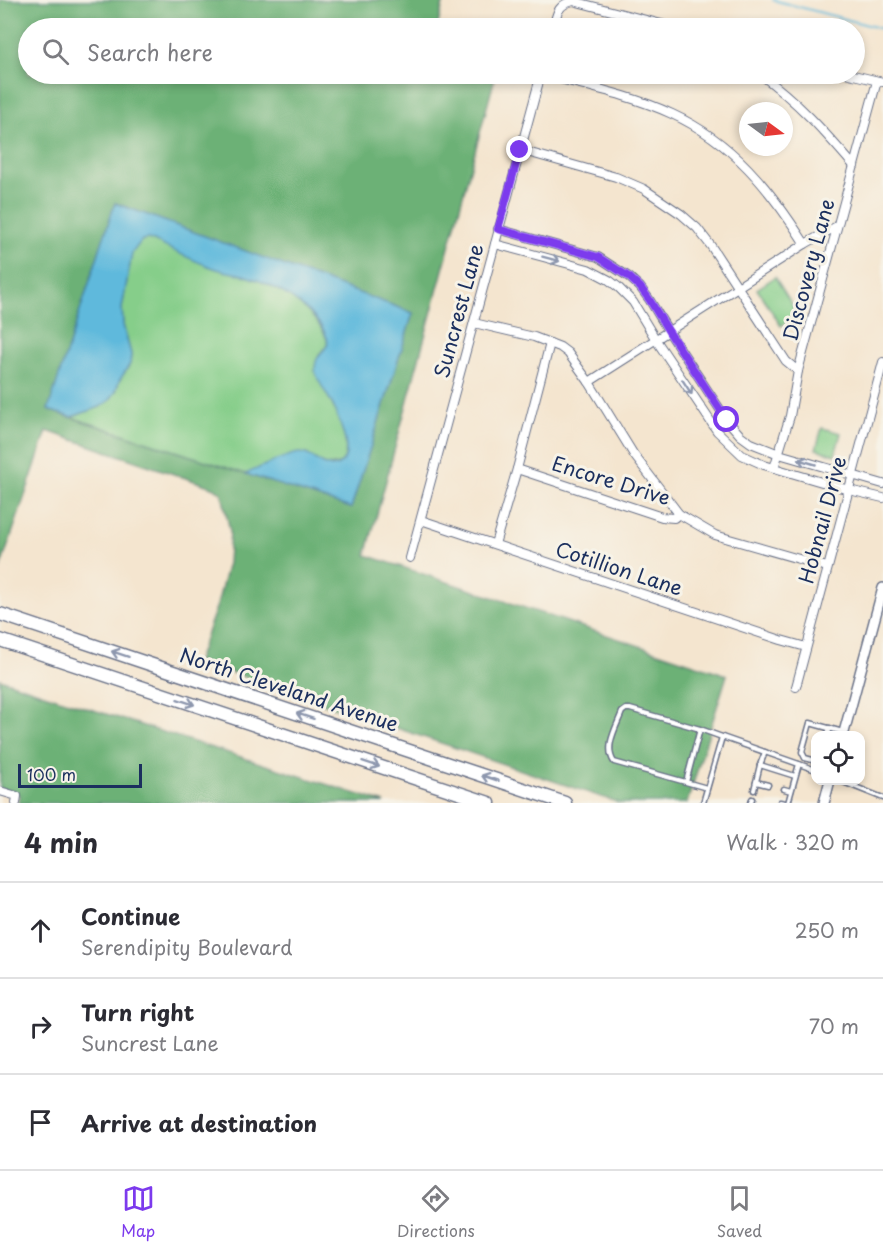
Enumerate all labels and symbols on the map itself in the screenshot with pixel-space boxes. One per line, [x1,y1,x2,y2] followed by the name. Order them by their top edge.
[739,102,793,156] north arrow
[506,136,532,162] route end
[775,195,841,344] street label: Discovery Lane
[426,240,490,381] street label: Suncrest Lane
[541,254,560,265] one-way arrow
[681,378,693,395] one-way arrow
[713,406,739,432] route start
[548,448,674,512] street label: Encore Drive
[791,453,853,587] street label: Hobnail Drive
[797,456,816,467] one-way arrow
[552,533,687,603] street label: Cotillion Lane
[176,639,403,739] street label: North Cleveland Avenue
[111,648,130,659] one-way arrow
[176,697,195,708] one-way arrow
[296,710,315,721] one-way arrow
[361,759,380,770] one-way arrow
[18,761,142,788] scale bar
[481,771,499,782] one-way arrow

